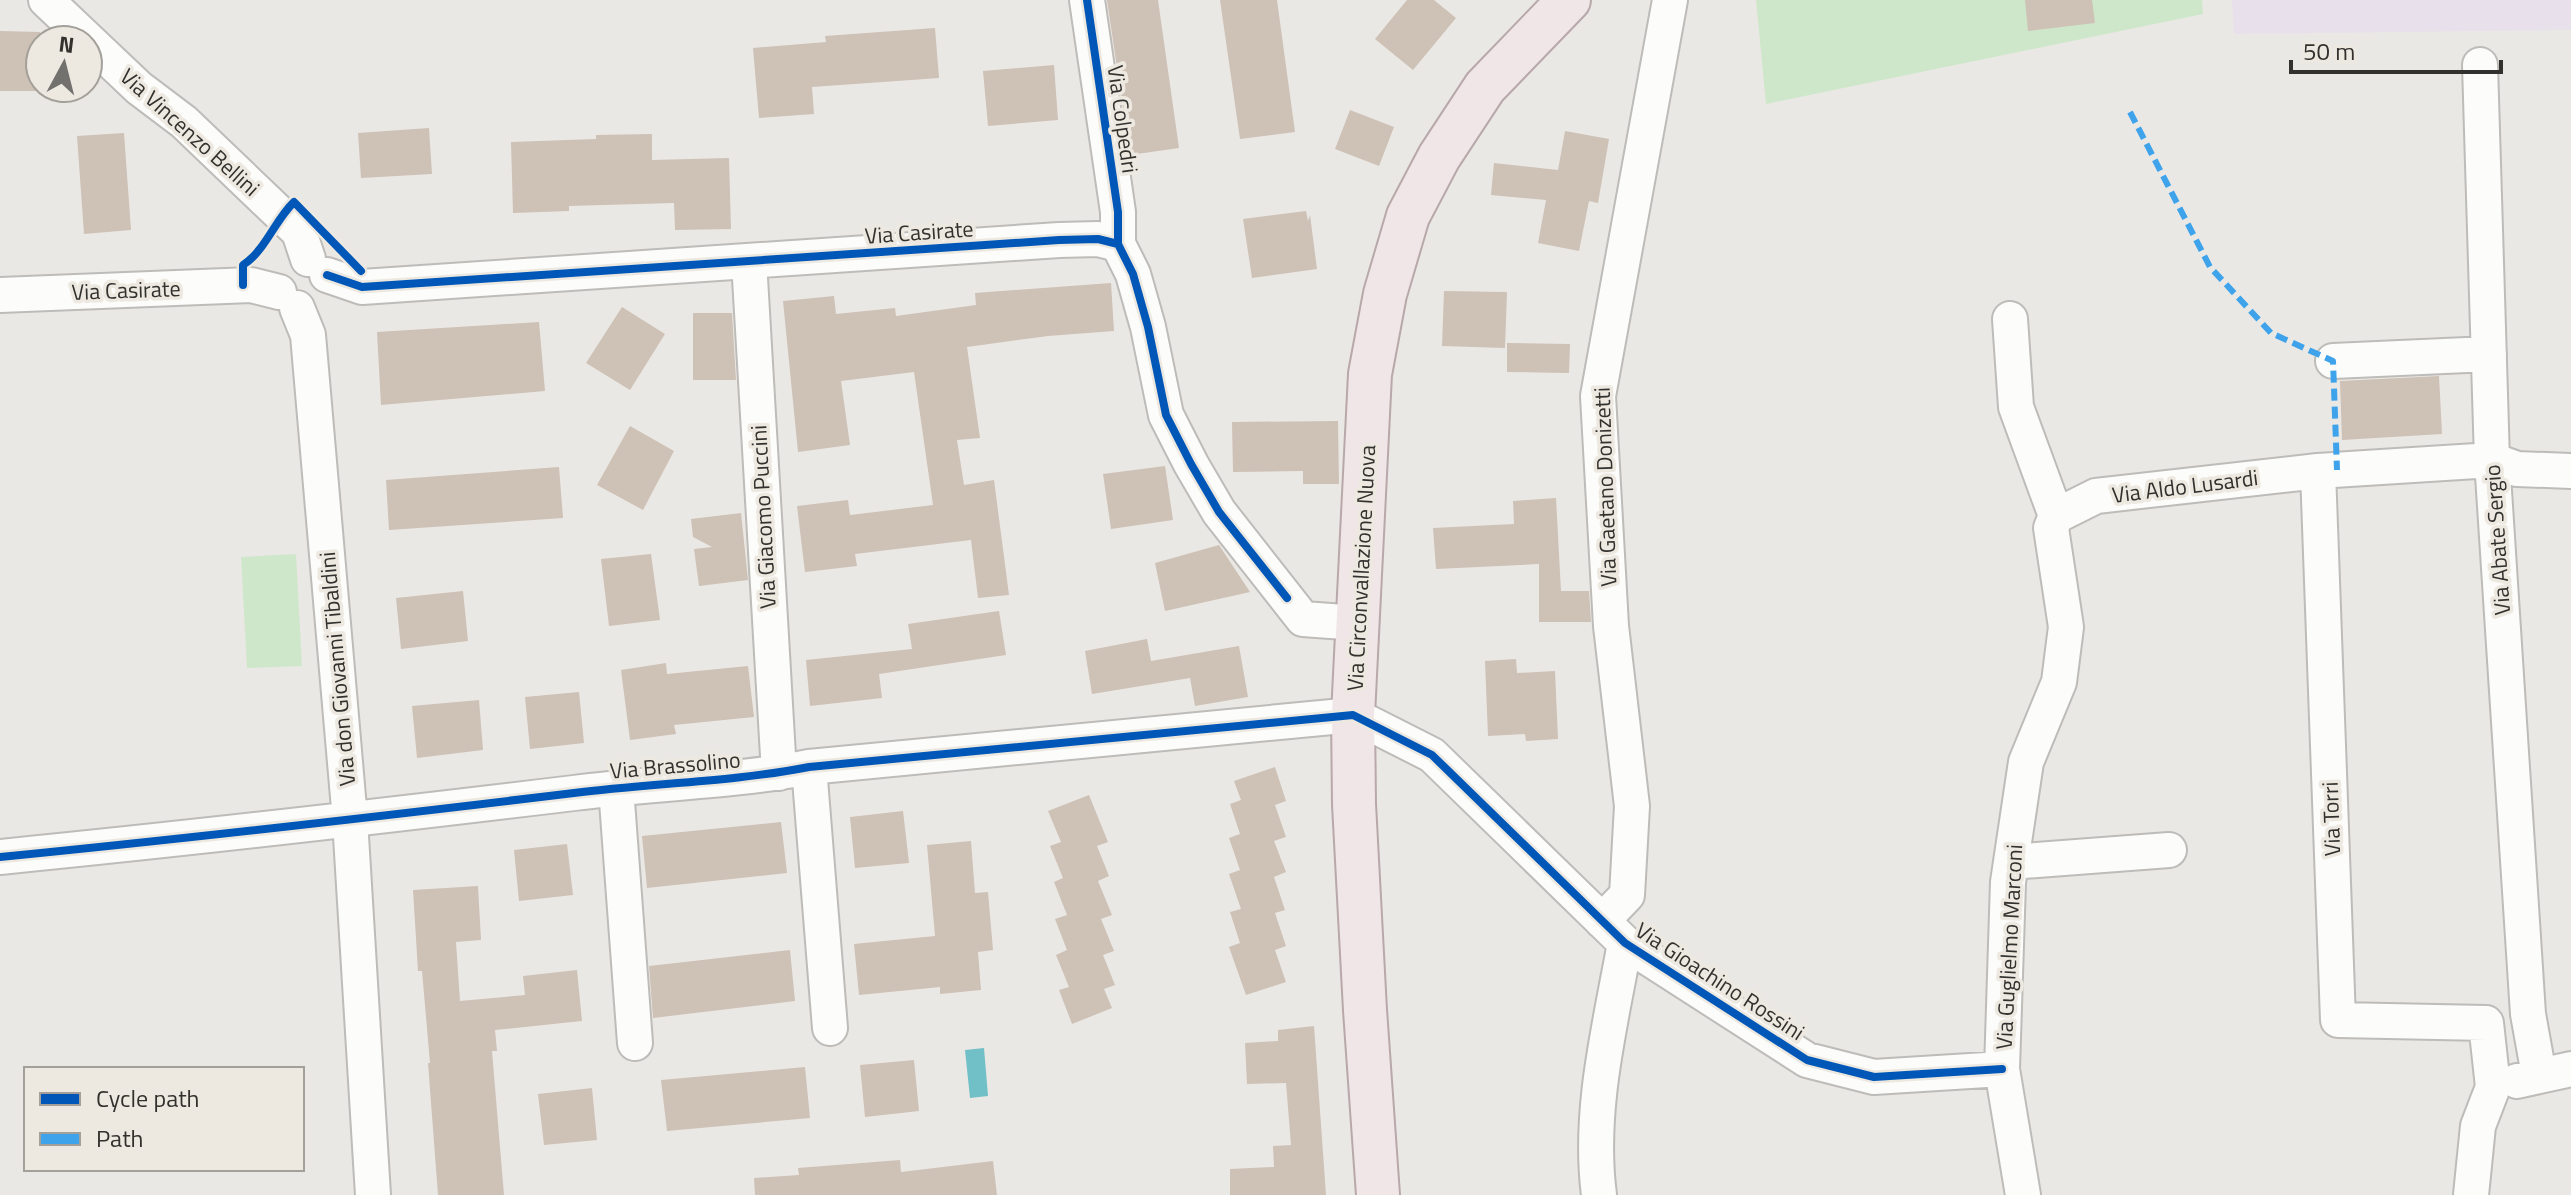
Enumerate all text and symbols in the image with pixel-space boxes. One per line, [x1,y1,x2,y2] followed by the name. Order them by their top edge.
[24,24,104,104] north arrow
[2291,24,2501,74] scale bar
[57,26,76,62] text: N
[2303,33,2355,69] text: 50 m
[112,60,268,204] street label: Via Vincenzo Bellini
[1099,63,1147,175] street label: Via Colpedri
[863,211,975,253] street label: Via Casirate
[71,271,181,309] street label: Via Casirate
[1585,387,1625,587] street label: Via Gaetano Donizetti
[741,424,785,610] street label: Via Giacomo Puccini
[1338,444,1384,692] street label: Via Circonvallazione Nuova
[2110,460,2260,512] street label: Via Aldo Lusardi
[2475,463,2519,617] street label: Via Abate Sergio
[310,550,364,788] street label: Via don Giovanni Tibaldini
[608,742,742,788] street label: Via Brassolino
[2313,781,2349,857] street label: Via Torri
[1987,843,2031,1051] street label: Via Guglielmo Marconi
[1629,913,1811,1049] street label: Via Gioachino Rossini
[24,1067,304,1171] legend
[96,1080,199,1116] text: Cycle path
[96,1120,143,1156] text: Path

